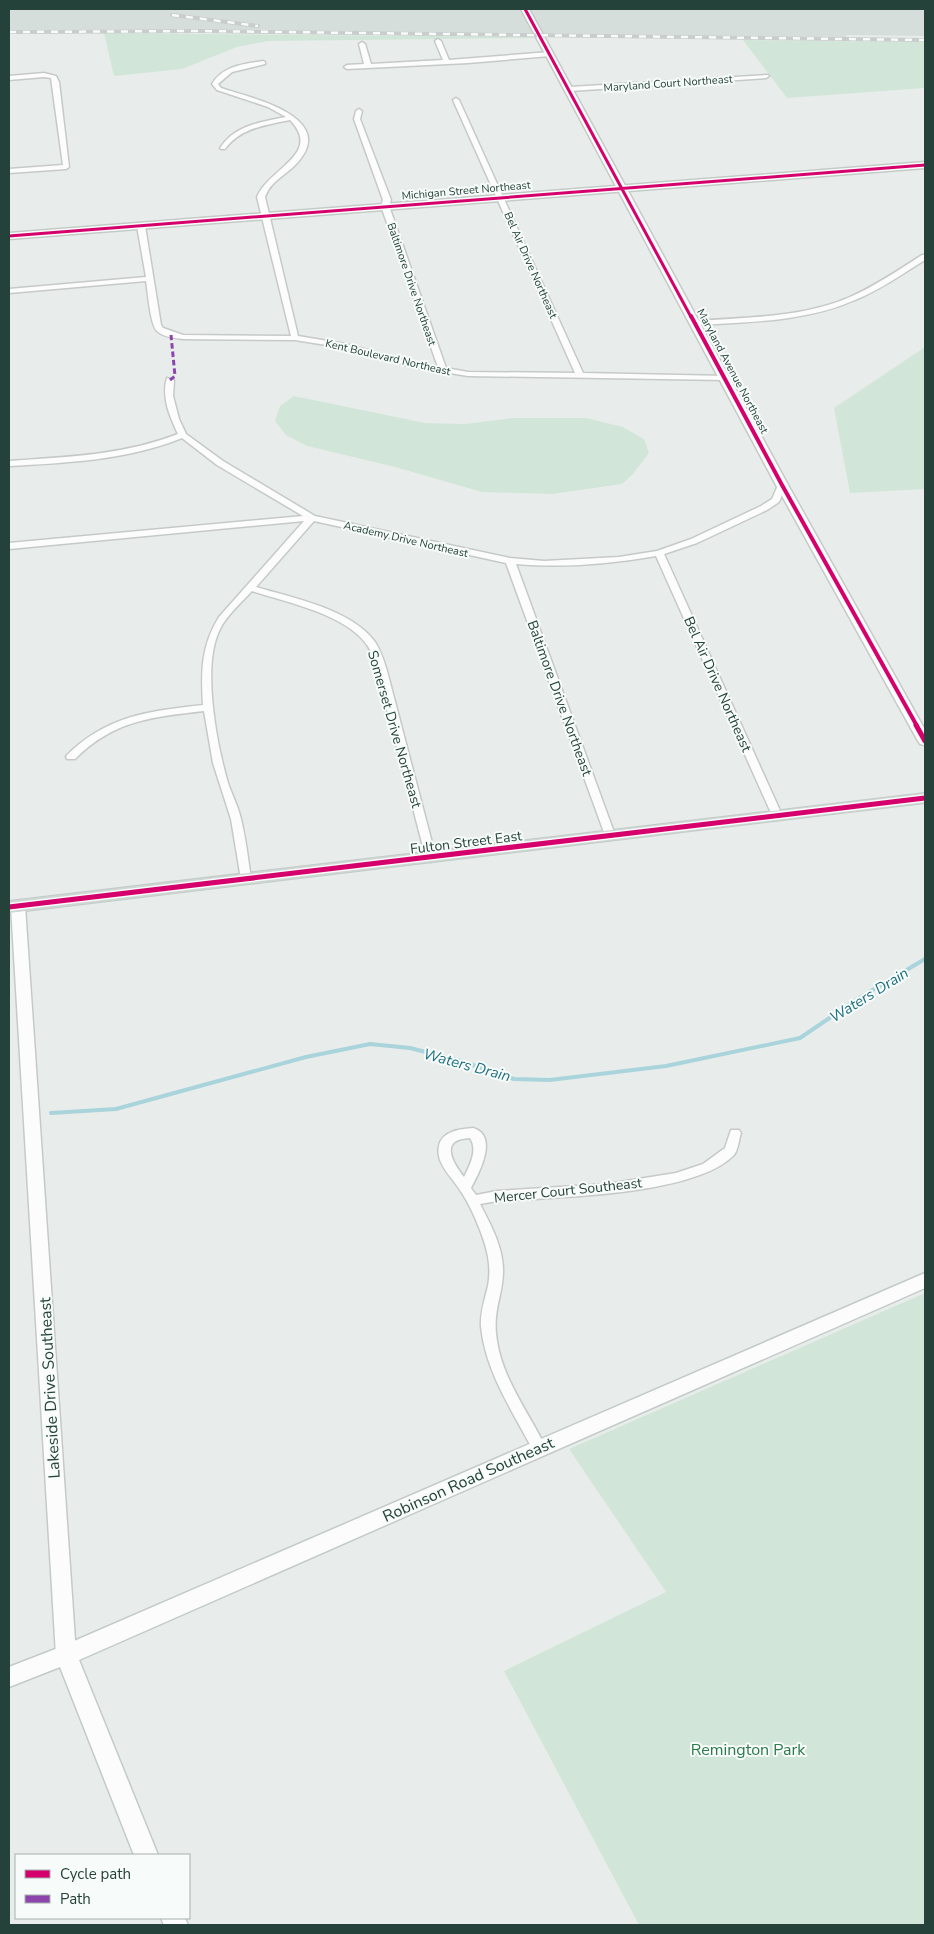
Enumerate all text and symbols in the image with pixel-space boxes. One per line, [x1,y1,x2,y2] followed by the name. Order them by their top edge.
[603,71,733,95] street label: Maryland Court Northeast
[401,177,531,204] street label: Michigan Street Northeast
[500,210,561,321] street label: Bel Air Drive Northeast
[383,221,440,348] street label: Baltimore Drive Northeast
[693,306,772,436] street label: Maryland Avenue Northeast
[324,336,452,379] street label: Kent Boulevard Northeast
[342,518,470,561] street label: Academy Drive Northeast
[679,613,756,755] street label: Bel Air Drive Northeast
[522,618,597,779] street label: Baltimore Drive Northeast
[363,648,426,810] street label: Somerset Drive Northeast
[409,826,523,859] street label: Fulton Street East
[826,963,912,1027] water label: Waters Drain
[421,1044,513,1086] water label: Waters Drain
[493,1173,643,1208] street label: Mercer Court Southeast
[34,1296,66,1479] street label: Lakeside Drive Southeast
[379,1432,558,1528] street label: Robinson Road Southeast
[691,1739,806,1761] park label: Remington Park
[15,1854,190,1919] legend
[60,1864,131,1884] text: Cycle path
[60,1889,91,1909] text: Path

